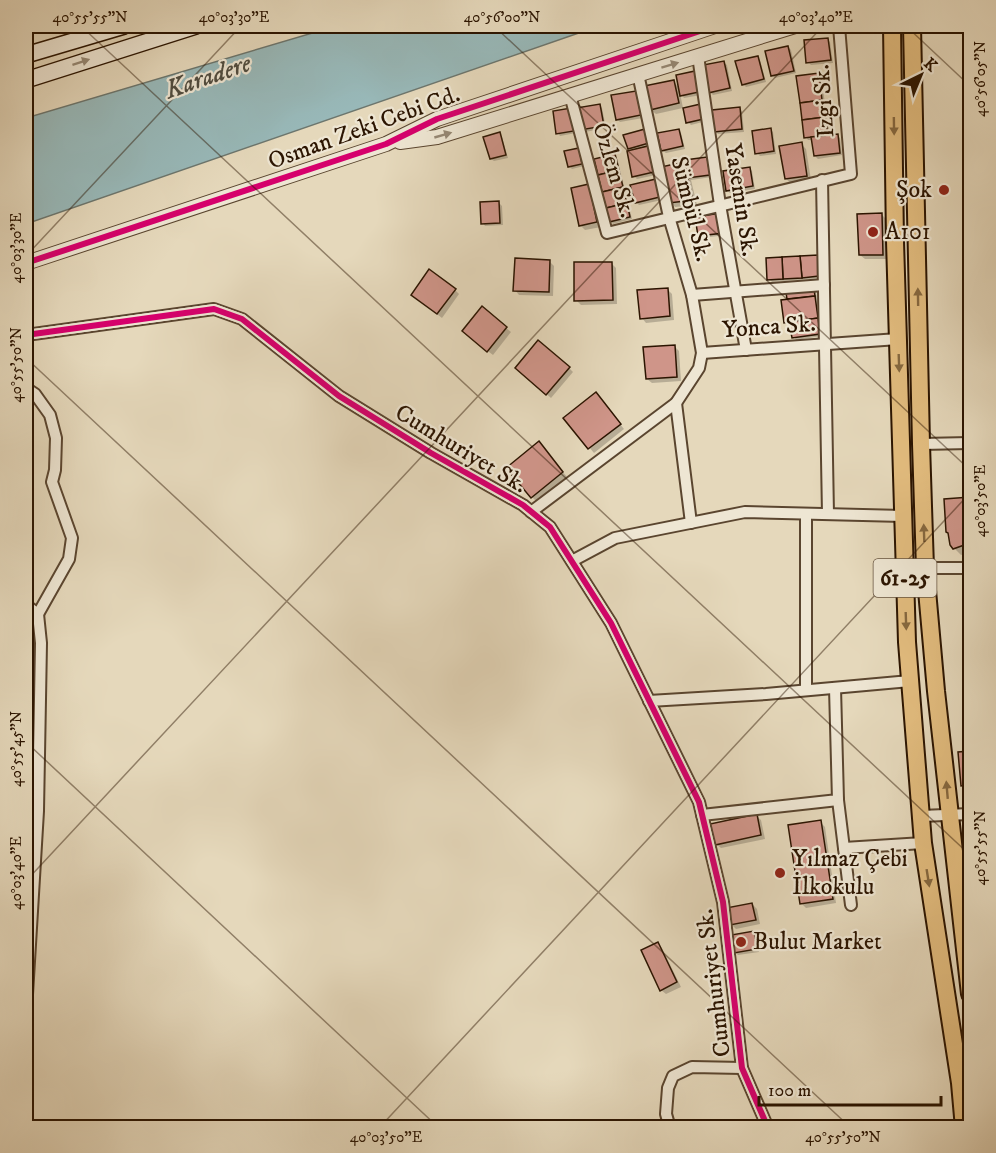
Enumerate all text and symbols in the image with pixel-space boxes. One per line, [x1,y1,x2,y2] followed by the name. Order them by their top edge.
[53,8,127,27] text: 40°55'55"N
[199,8,270,27] text: 40°03'30"E
[464,8,540,27] text: 40°56'00"N
[779,8,853,27] text: 40°03'40"E
[971,41,990,117] text: 40°56'05"N
[891,45,951,105] north arrow
[160,47,256,107] water label: Karadere
[920,54,942,76] text: K
[72,57,90,66] one-way arrow
[661,60,679,69] one-way arrow
[806,63,842,139] street label: Izgi Sk.
[264,79,464,177] street label: Osman Zeki Cebi Cd.
[889,116,898,135] one-way arrow
[585,119,643,221] street label: Özlem Sk.
[434,129,452,139] one-way arrow
[717,141,765,259] street label: Yasemin Sk.
[663,153,719,265] street label: Sümbül Sk.
[896,175,932,205] place label: Şok
[937,183,951,197] marker: Şok
[7,212,26,283] text: 40°03'30"E
[885,217,931,247] place label: A101
[866,225,880,239] marker: A101
[913,287,923,306] one-way arrow
[721,309,817,345] street label: Yonca Sk.
[7,327,26,403] text: 40°55'50"N
[894,353,903,372] one-way arrow
[389,398,533,500] street label: Cumhuriyet Sk.
[971,464,990,537] text: 40°03'50"E
[919,524,929,543] one-way arrow
[874,559,936,597] road number: 61-25
[901,611,911,630] one-way arrow
[7,711,26,787] text: 40°55'45"N
[942,781,952,800] one-way arrow
[971,811,990,885] text: 40°55'55"N
[7,836,26,910] text: 40°03'40"E
[792,844,908,902] place label: Yılmaz Çebi İlkokulu
[773,866,787,880] marker: Yılmaz Çebi İlkokulu
[924,868,933,887] one-way arrow
[690,907,738,1059] street label: Cumhuriyet Sk.
[753,927,882,957] place label: Bulut Market
[734,935,748,949] marker: Bulut Market
[759,1069,940,1107] scale bar
[768,1080,811,1102] text: 100 m
[350,1128,423,1147] text: 40°03'50"E
[805,1128,881,1147] text: 40°55'50"N

